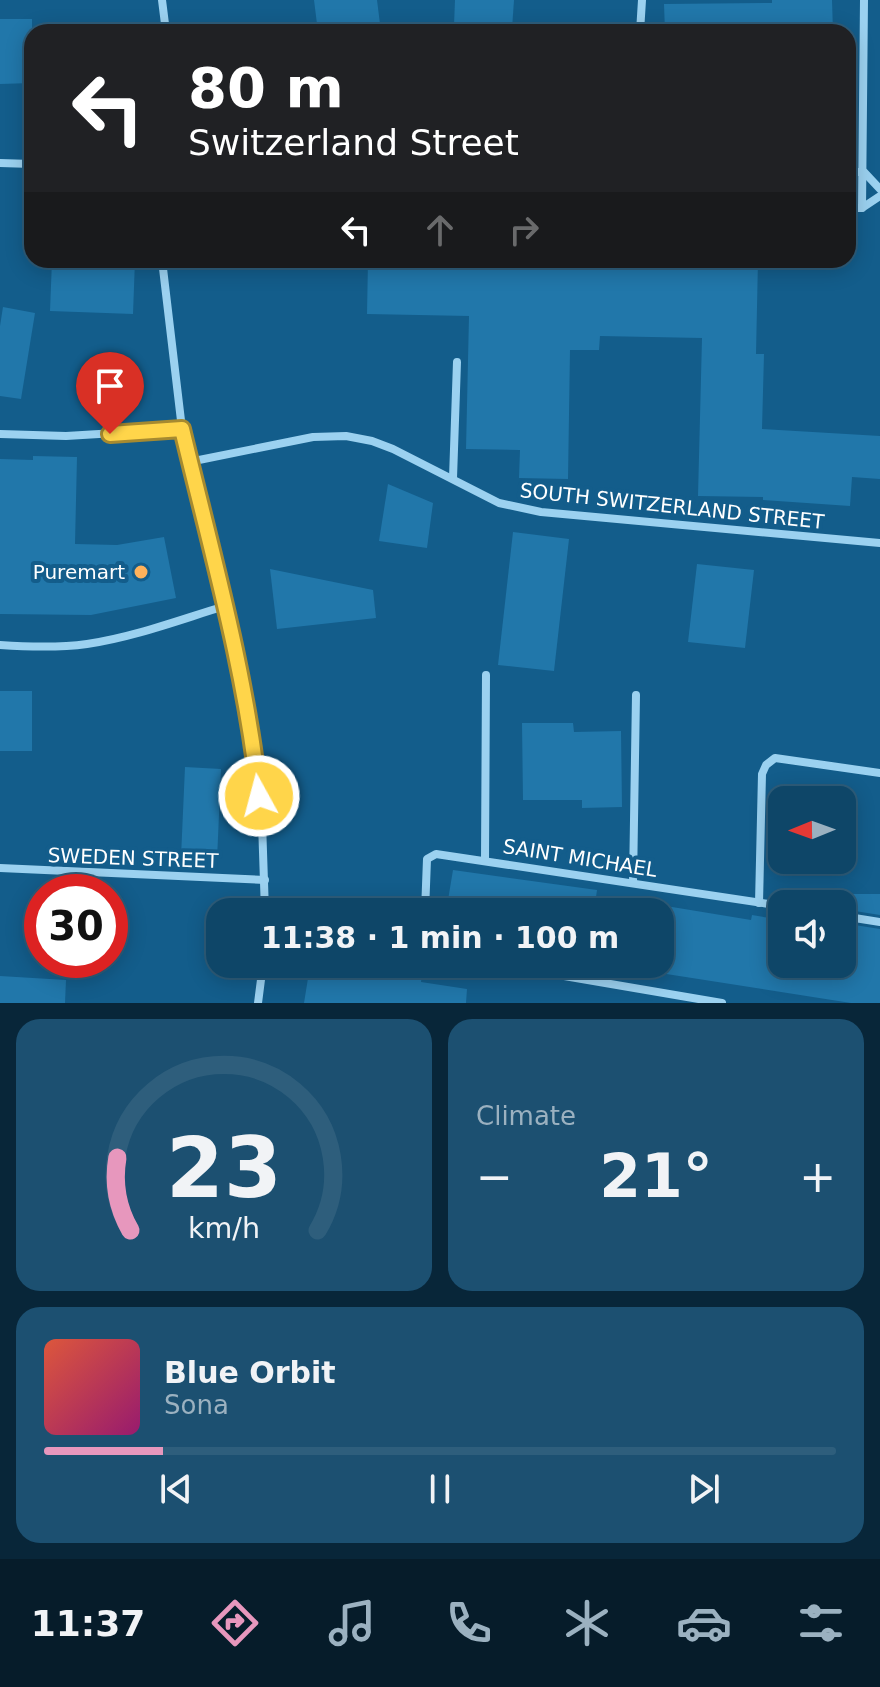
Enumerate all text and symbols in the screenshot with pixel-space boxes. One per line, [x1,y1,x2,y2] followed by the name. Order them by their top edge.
[188,55,344,120] text: 80 m
[56,56,160,160] icon: left
[188,122,519,163] text: Switzerland Street
[334,208,378,252] icon: left
[418,208,462,252] icon: ahead
[502,208,546,252] icon: right
[76,352,144,434] pin
[88,364,132,408] icon: arrive
[519,478,826,534] street label: SOUTH SWITZERLAND STREET
[33,560,125,584] place label: Puremart
[132,563,150,581] marker: Puremart
[217,754,301,838] position arrow
[768,786,856,874] north arrow
[768,786,856,978] map controls
[501,834,660,882] street label: SAINT MICHAEL
[47,843,220,873] street label: SWEDEN STREET
[24,874,128,978] speed limit sign: 30
[768,890,856,978] button: sound
[261,920,619,955] text: 11:38 · 1 min · 100 m
[476,1101,576,1131] text: Climate
[166,1120,282,1217] text: 23
[599,1141,713,1211] text: 21°
[476,1151,513,1202] text: −
[799,1151,836,1202] text: +
[188,1211,260,1245] text: km/h
[164,1355,336,1390] text: Blue Orbit
[164,1390,229,1420] text: Sona
[154,1467,198,1511] icon: previous
[418,1467,462,1511] icon: pause
[682,1467,726,1511] icon: next
[207,1595,263,1651] icon: directions
[324,1595,380,1651] icon: music
[441,1595,497,1651] icon: phone
[559,1595,615,1651] icon: climate
[676,1595,732,1651] icon: car
[793,1595,849,1651] icon: filters
[31,1603,145,1644] text: 11:37

